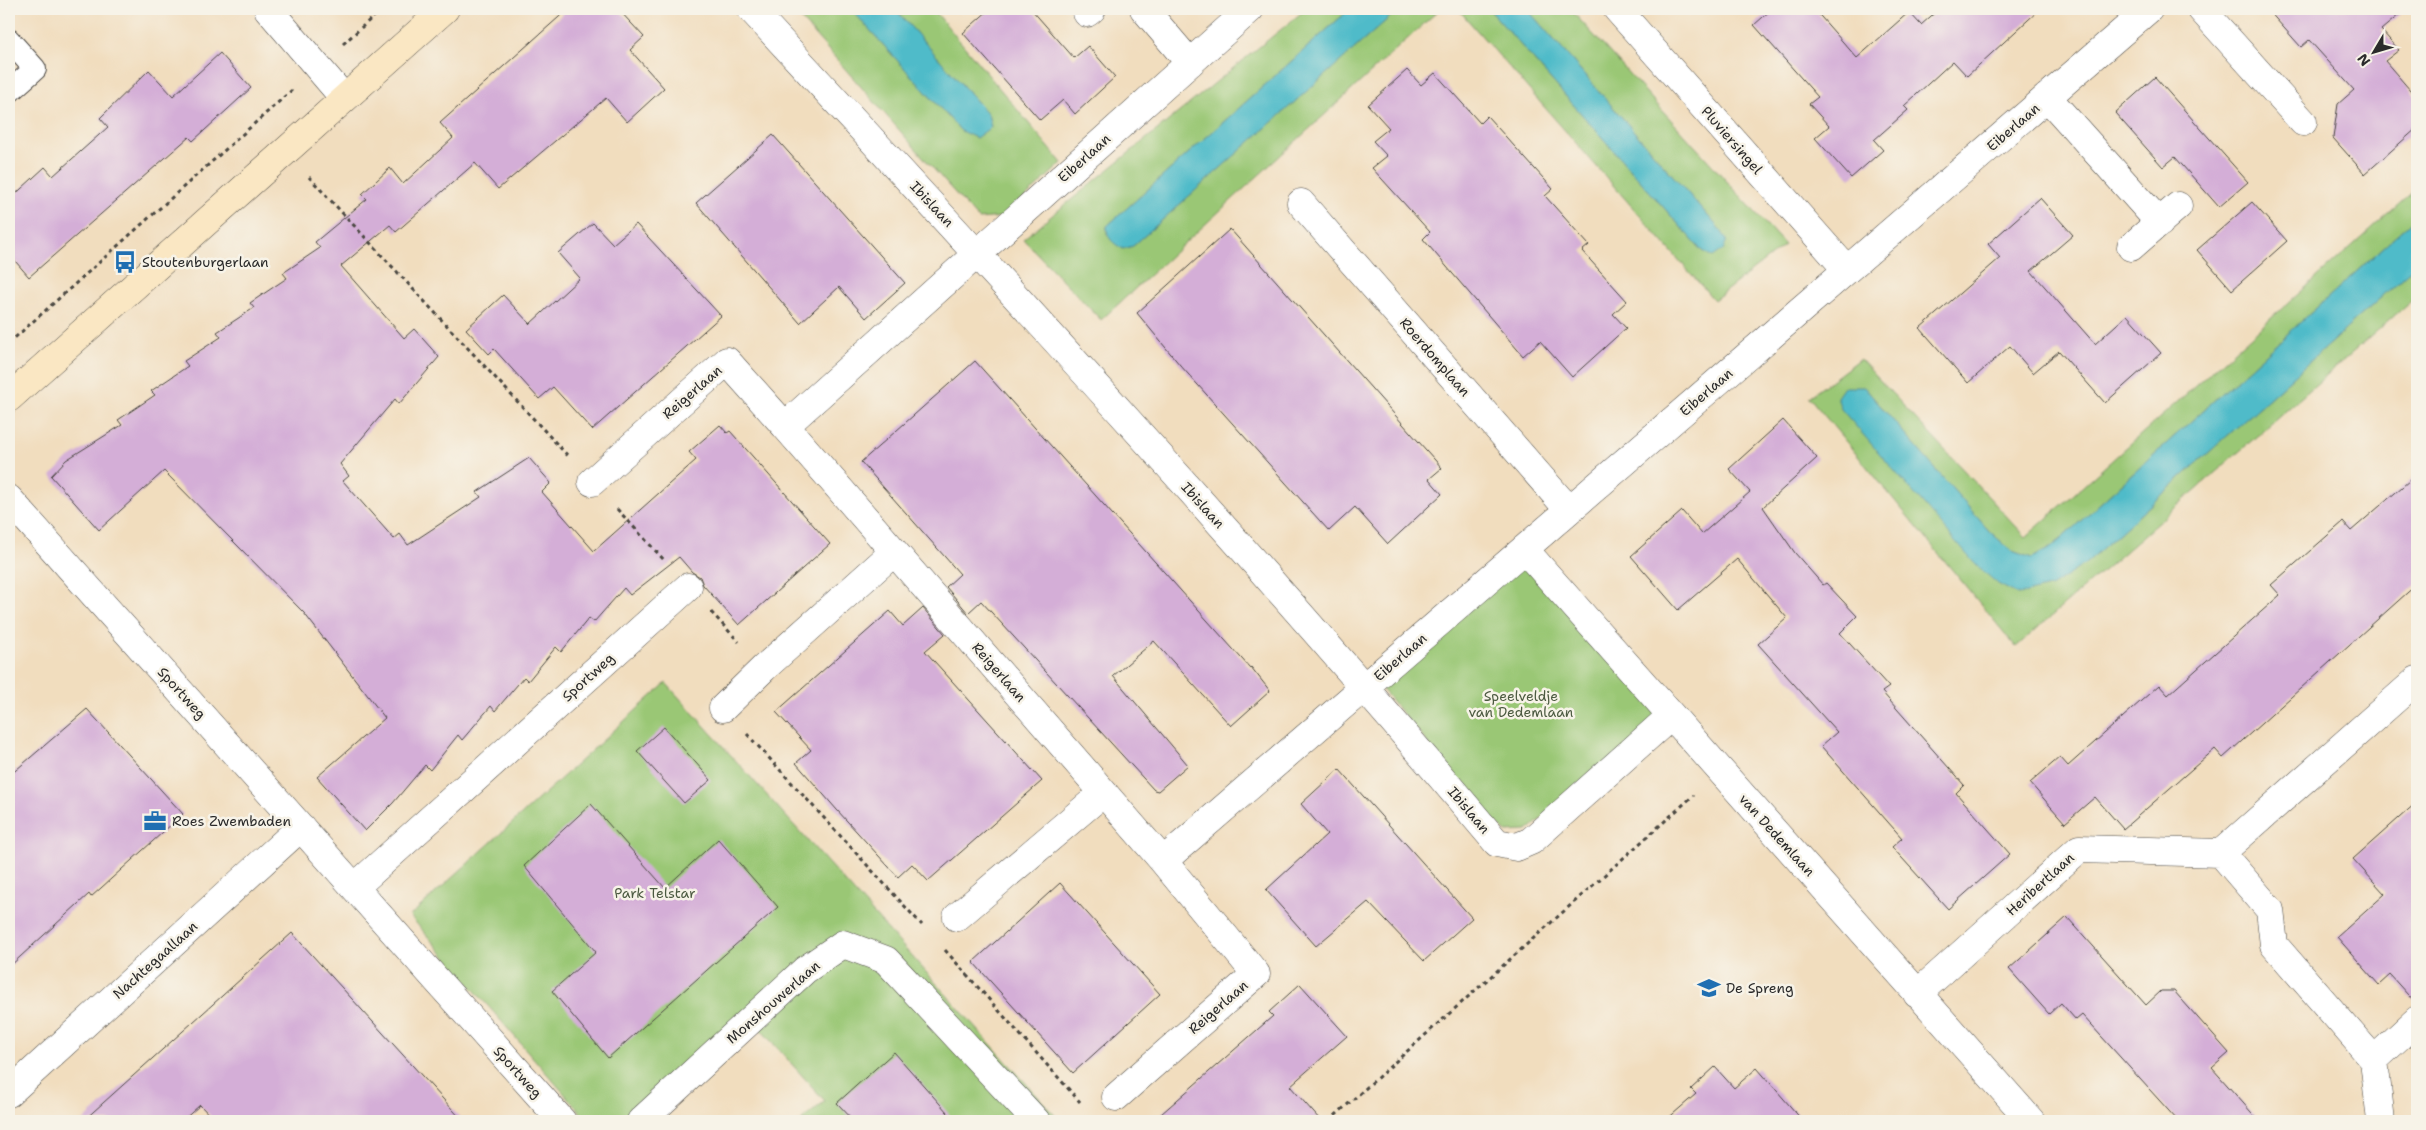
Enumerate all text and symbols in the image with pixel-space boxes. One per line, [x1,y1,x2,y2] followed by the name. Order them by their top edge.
[2348,28,2398,78] north arrow
[2353,50,2374,70] text: N
[1983,99,2044,155] street label: Eiberlaan
[1698,102,1767,178] street label: Pluviersingel
[1054,129,1114,186] street label: Eiberlaan
[906,177,958,231] street label: Ibislaan
[112,249,138,275] bus stop icon: Stoutenburgerlaan
[142,253,269,271] place label: Stoutenburgerlaan
[1396,314,1474,400] street label: Roerdomplaan
[658,361,726,423] street label: Reigerlaan
[1676,364,1737,420] street label: Eiberlaan
[1177,478,1229,532] street label: Ibislaan
[1370,629,1431,685] street label: Eiberlaan
[968,638,1030,706] street label: Reigerlaan
[558,649,618,705] street label: Sportweg
[154,663,210,723] street label: Sportweg
[1469,687,1574,721] park label: Speelveldje van Dedemlaan
[1444,783,1494,838] street label: Ibislaan
[1735,790,1819,880] street label: van Dedemlaan
[142,808,168,834] office icon: Roes Zwembaden
[172,812,292,830] place label: Roes Zwembaden
[2002,848,2078,919] street label: Heribertlaan
[614,884,696,902] park label: Park Telstar
[109,917,201,1003] street label: Nachtegaallaan
[723,956,824,1048] street label: Monshouwerlaan
[1696,975,1722,1001] school or university icon: De Spreng
[1184,976,1252,1038] street label: Reigerlaan
[1726,979,1794,997] place label: De Spreng
[490,1042,546,1102] street label: Sportweg

